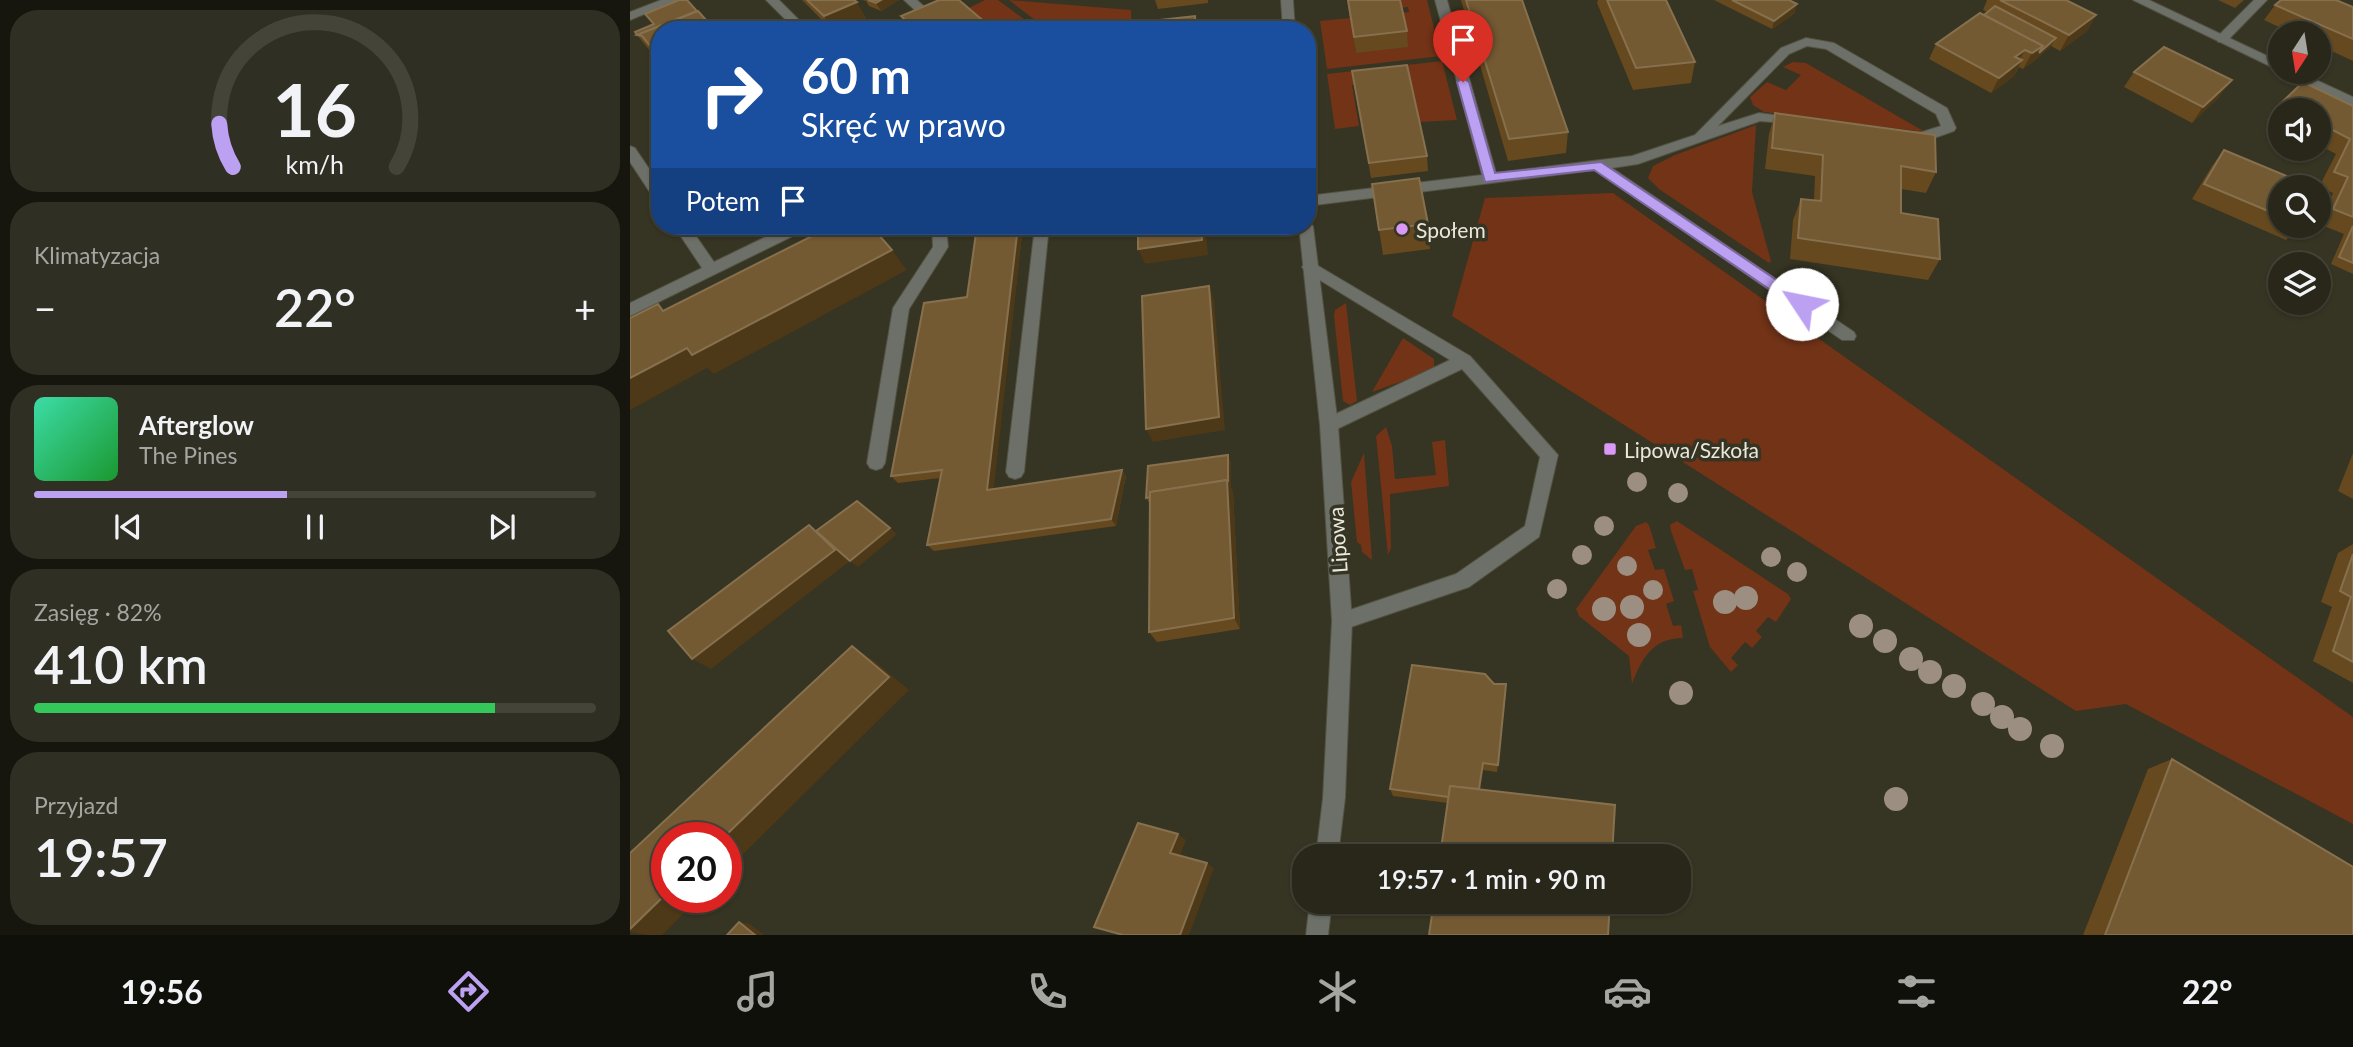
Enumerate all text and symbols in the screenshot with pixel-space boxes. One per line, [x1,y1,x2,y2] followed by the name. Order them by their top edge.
[1433,10,1493,82] pin
[1444,21,1482,59] icon: arrive
[2268,21,2331,84] north arrow
[2268,21,2331,315] map controls
[801,46,911,104] text: 60 m
[686,49,777,140] icon: right
[273,65,357,153] text: 16
[2268,98,2331,161] button: sound
[801,105,1006,144] text: Skręć w prawo
[286,149,344,179] text: km/h
[2268,175,2331,238] button: search
[774,182,812,220] icon: arrive
[686,185,760,217] text: Potem
[1416,217,1486,242] place label: Społem
[1394,221,1410,237] marker: Społem
[34,241,160,269] text: Klimatyzacja
[2268,252,2331,315] button: layers
[1765,267,1839,341] position arrow
[274,276,356,338] text: 22°
[34,285,56,331] text: −
[574,285,596,331] text: +
[139,409,254,441] text: Afterglow
[1624,437,1759,462] place label: Lipowa/Szkoła
[139,441,237,469] text: The Pines
[1602,441,1618,457] marker: Lipowa/Szkoła
[1322,506,1352,574] street label: Lipowa
[109,508,147,546] icon: previous
[296,508,334,546] icon: pause
[483,508,521,546] icon: next
[34,598,162,626] text: Zasięg · 82%
[34,633,208,695] text: 410 km
[34,791,118,819] text: Przyjazd
[651,822,742,913] speed limit sign: 20
[34,826,168,888] text: 19:57
[1377,863,1606,895] text: 19:57 · 1 min · 90 m
[444,967,493,1016] icon: directions
[733,967,782,1016] icon: music
[1023,967,1072,1016] icon: phone
[1313,967,1362,1016] icon: climate
[1603,967,1652,1016] icon: car
[1892,967,1941,1016] icon: filters
[120,972,203,1011] text: 19:56
[2182,972,2233,1011] text: 22°

